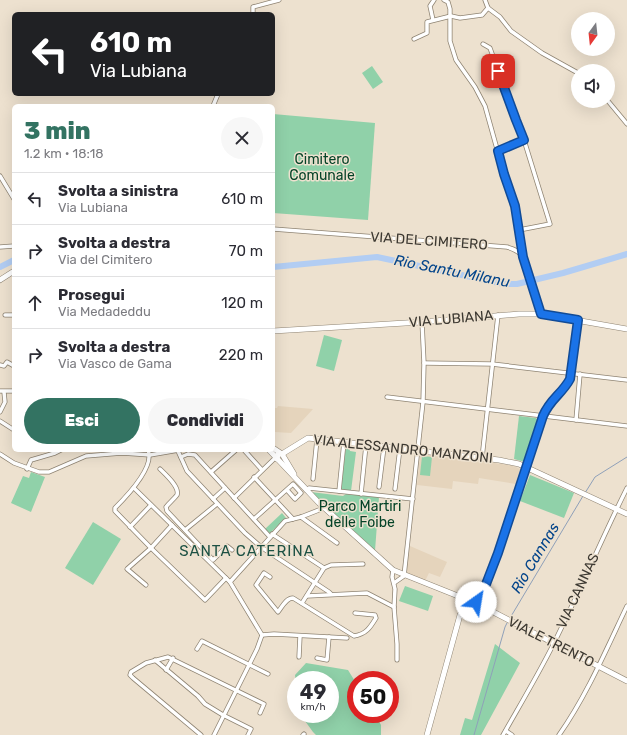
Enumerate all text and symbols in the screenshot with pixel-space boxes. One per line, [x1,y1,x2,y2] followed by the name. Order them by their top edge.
[571,12,615,56] north arrow
[571,12,615,108] map controls
[90,26,172,59] text: 610 m
[24,28,76,80] icon: left
[481,54,515,88] pin
[90,60,187,82] text: Via Lubiana
[487,60,509,82] icon: arrive
[571,64,615,108] button: sound
[24,117,91,145] text: 3 min
[221,117,263,159] button: close
[24,146,104,161] text: 1.2 km · 18:18
[289,151,355,184] park label: Cimitero Comunale
[58,182,178,200] text: Svolta a sinistra
[24,188,46,210] icon: left
[221,190,263,208] text: 610 m
[58,200,128,215] text: Via Lubiana
[370,228,488,254] street label: VIA DEL CIMITERO
[58,234,170,252] text: Svolta a destra
[24,240,46,262] icon: right
[229,242,263,260] text: 70 m
[393,251,511,291] water label: Rio Santu Milanu
[58,252,153,267] text: Via del Cimitero
[58,286,125,304] text: Prosegui
[24,292,46,314] icon: ahead
[221,294,263,312] text: 120 m
[58,304,151,319] text: Via Medadeddu
[408,307,494,331] street label: VIA LUBIANA
[58,338,170,356] text: Svolta a destra
[24,344,46,366] icon: right
[219,346,263,364] text: 220 m
[58,356,172,371] text: Via Vasco de Gama
[24,398,140,444] button: Esci
[148,398,263,444] button: Condividi
[312,431,494,467] street label: VIA ALESSANDRO MANZONI
[319,498,401,531] park label: Parco Martiri delle Foibe
[507,519,563,597] water label: Rio Cannas
[179,542,315,560] district label: SANTA CATERINA
[553,550,603,632] street label: VIA CANNAS
[455,581,497,623] position arrow
[505,613,597,671] street label: VIALE TRENTO
[347,671,399,723] speed limit sign: 50
[300,680,326,704] text: 49
[301,701,325,713] text: km/h

